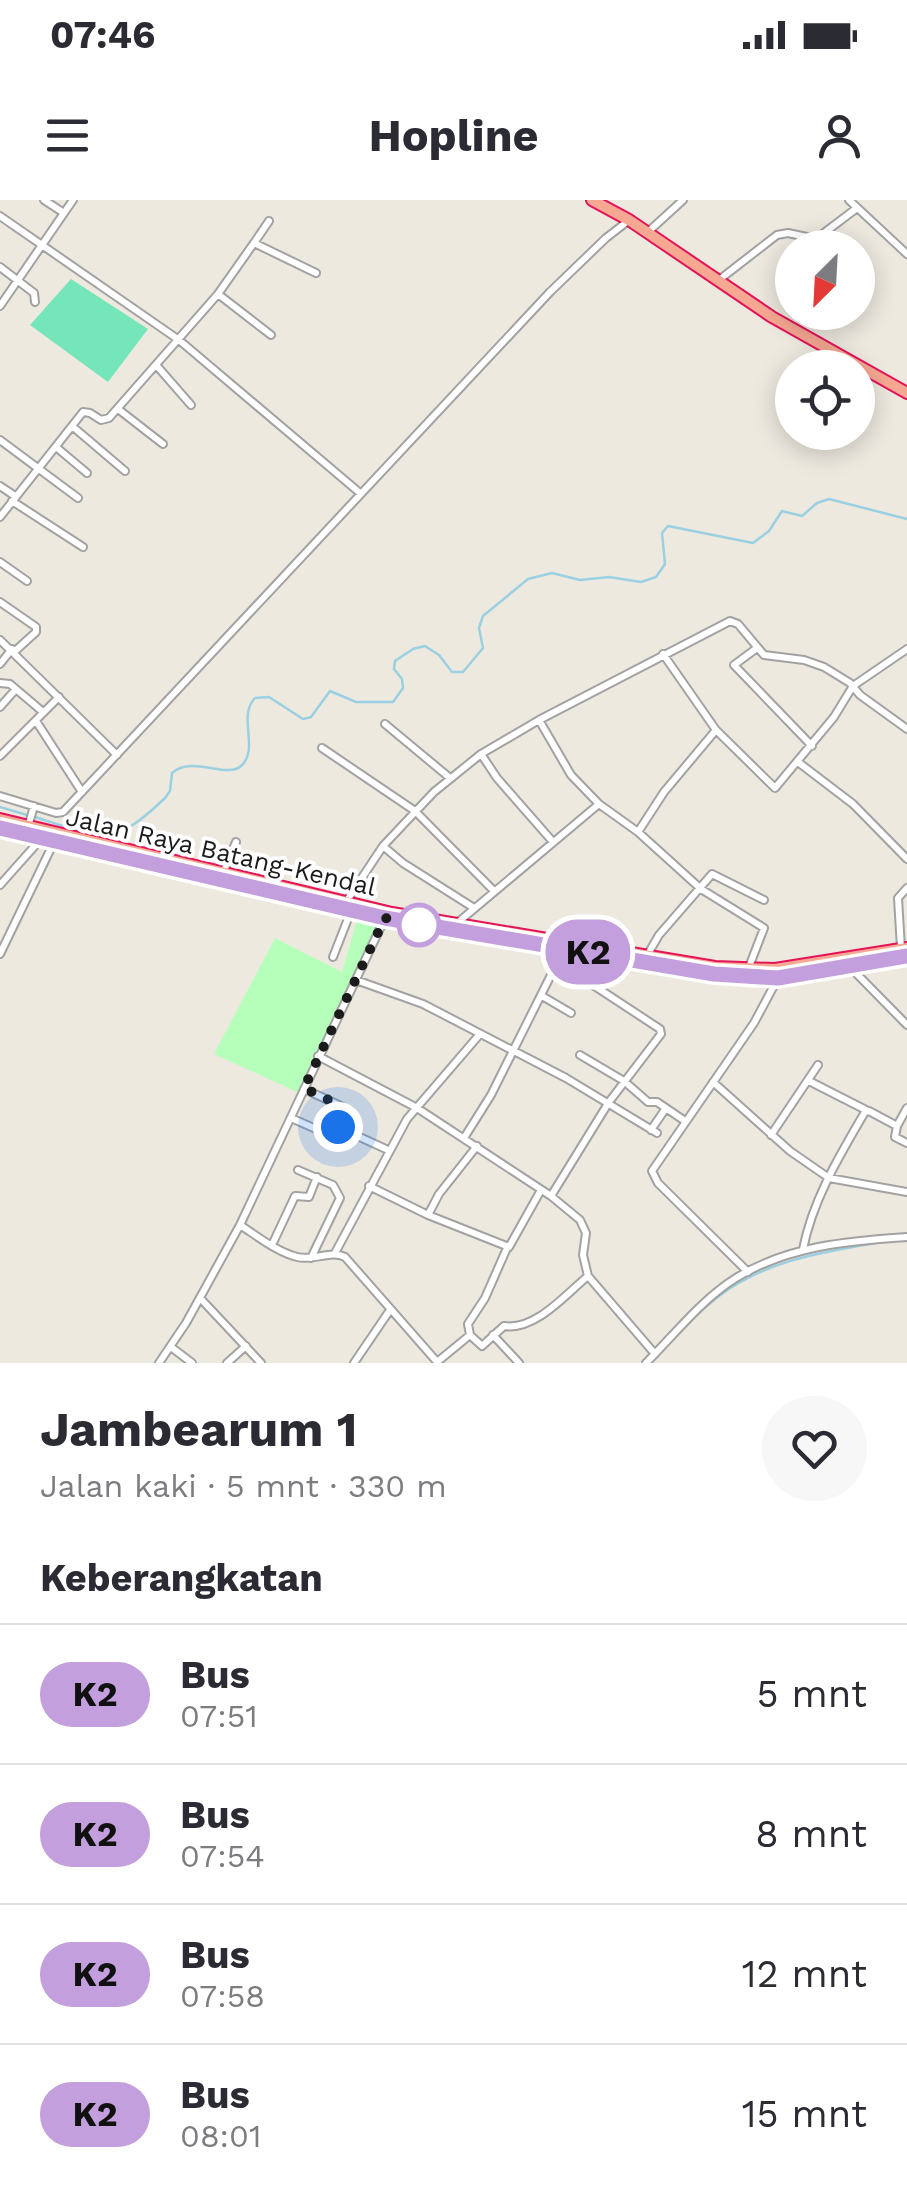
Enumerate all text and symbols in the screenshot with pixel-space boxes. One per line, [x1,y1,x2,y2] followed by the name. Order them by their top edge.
[50,13,155,57] text: 07:46
[40,108,95,163] icon: menu
[812,108,867,163] icon: person
[368,109,539,162] text: Hopline
[775,230,875,330] north arrow
[775,230,875,450] map controls
[775,350,875,450] button: locate
[63,802,379,902] street label: Jalan Raya Batang-Kendal
[398,904,440,946] unlabelled marker
[543,920,633,984] line badge: K2
[565,931,611,973] text: K2
[313,1102,363,1152] your location
[762,1396,867,1501] button: heart
[40,1401,358,1458] text: Jambearum 1
[40,1467,447,1505] text: Jalan kaki · 5 mnt · 330 m
[40,1556,323,1600] text: Keberangkatan
[180,1653,250,1697] text: Bus
[757,1672,867,1716] text: 5 mnt
[72,1673,118,1715] text: K2
[180,1697,258,1735] text: 07:51
[180,1793,250,1837] text: Bus
[755,1812,867,1856] text: 8 mnt
[72,1813,118,1855] text: K2
[180,1837,265,1875] text: 07:54
[180,1933,250,1977] text: Bus
[742,1952,867,1996] text: 12 mnt
[72,1953,118,1995] text: K2
[180,1977,265,2015] text: 07:58
[180,2073,250,2117] text: Bus
[742,2092,867,2136] text: 15 mnt
[72,2093,118,2135] text: K2
[180,2117,261,2155] text: 08:01

